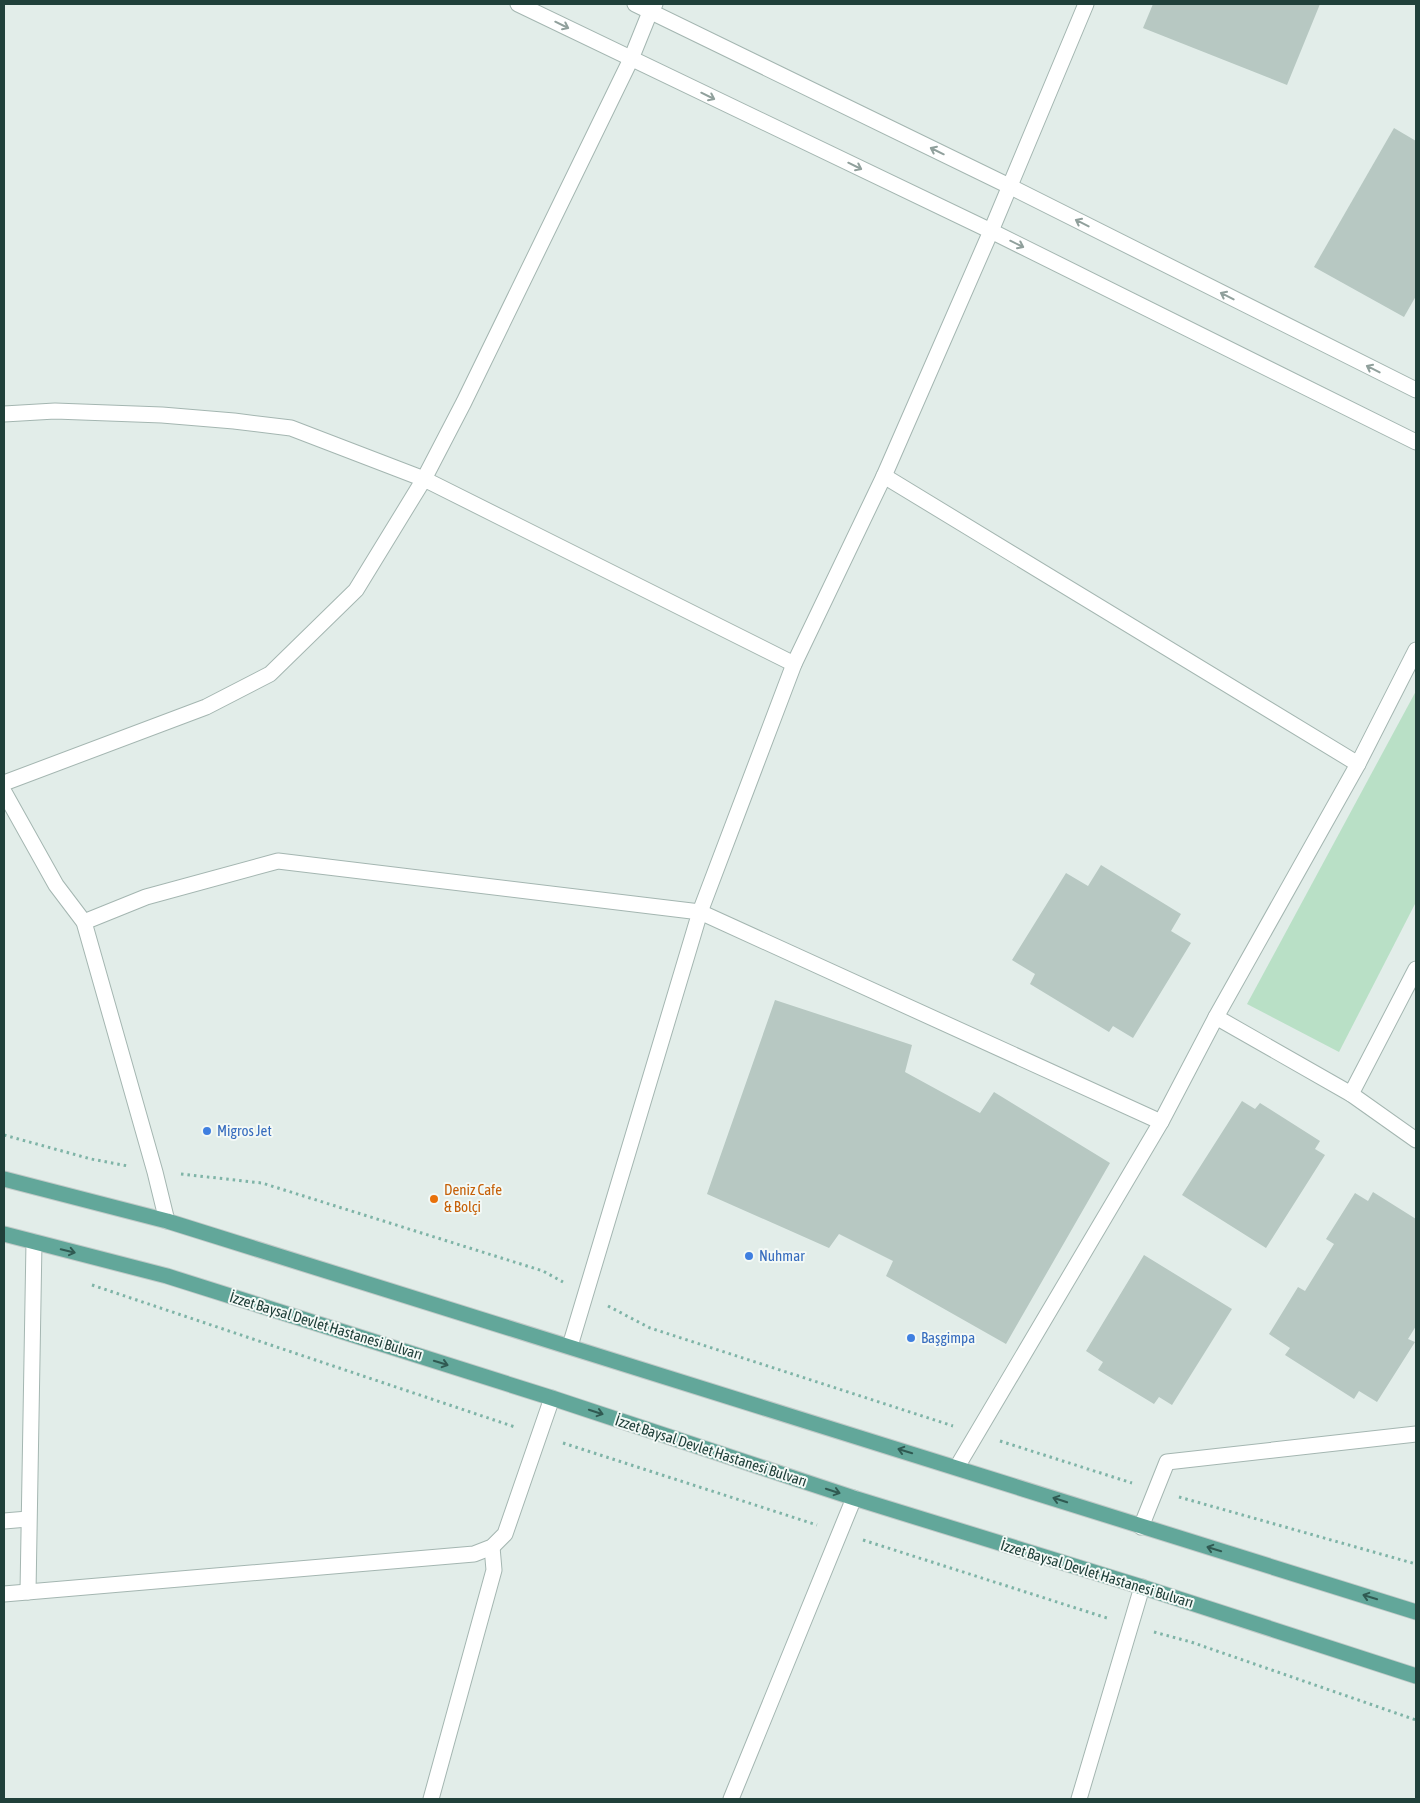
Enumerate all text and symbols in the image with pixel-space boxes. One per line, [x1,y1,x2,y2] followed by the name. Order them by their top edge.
[554,21,569,30] one-way arrow
[700,92,715,101] one-way arrow
[929,146,944,156] one-way arrow
[847,162,862,171] one-way arrow
[1075,218,1090,227] one-way arrow
[1009,240,1024,249] one-way arrow
[1220,291,1235,301] one-way arrow
[1366,363,1381,373] one-way arrow
[217,1122,272,1139] place label: Migros Jet
[201,1125,213,1137] marker: Migros Jet
[444,1181,502,1215] place label: Deniz Cafe & Bolçi
[428,1193,440,1205] marker: Deniz Cafe & Bolçi
[59,1247,75,1256] one-way arrow
[759,1247,805,1264] place label: Nuhmar
[743,1250,755,1262] marker: Nuhmar
[228,1288,425,1363] street label: İzzet Baysal Devlet Hastanesi Bulvarı
[921,1329,975,1346] place label: Başgimpa
[905,1332,917,1344] marker: Başgimpa
[433,1358,449,1368] one-way arrow
[588,1408,603,1417] one-way arrow
[613,1411,809,1490] street label: İzzet Baysal Devlet Hastanesi Bulvarı
[897,1446,913,1455] one-way arrow
[825,1487,841,1496] one-way arrow
[1052,1495,1068,1505] one-way arrow
[999,1536,1196,1611] street label: İzzet Baysal Devlet Hastanesi Bulvarı
[1207,1544,1223,1554] one-way arrow
[1362,1592,1378,1602] one-way arrow

